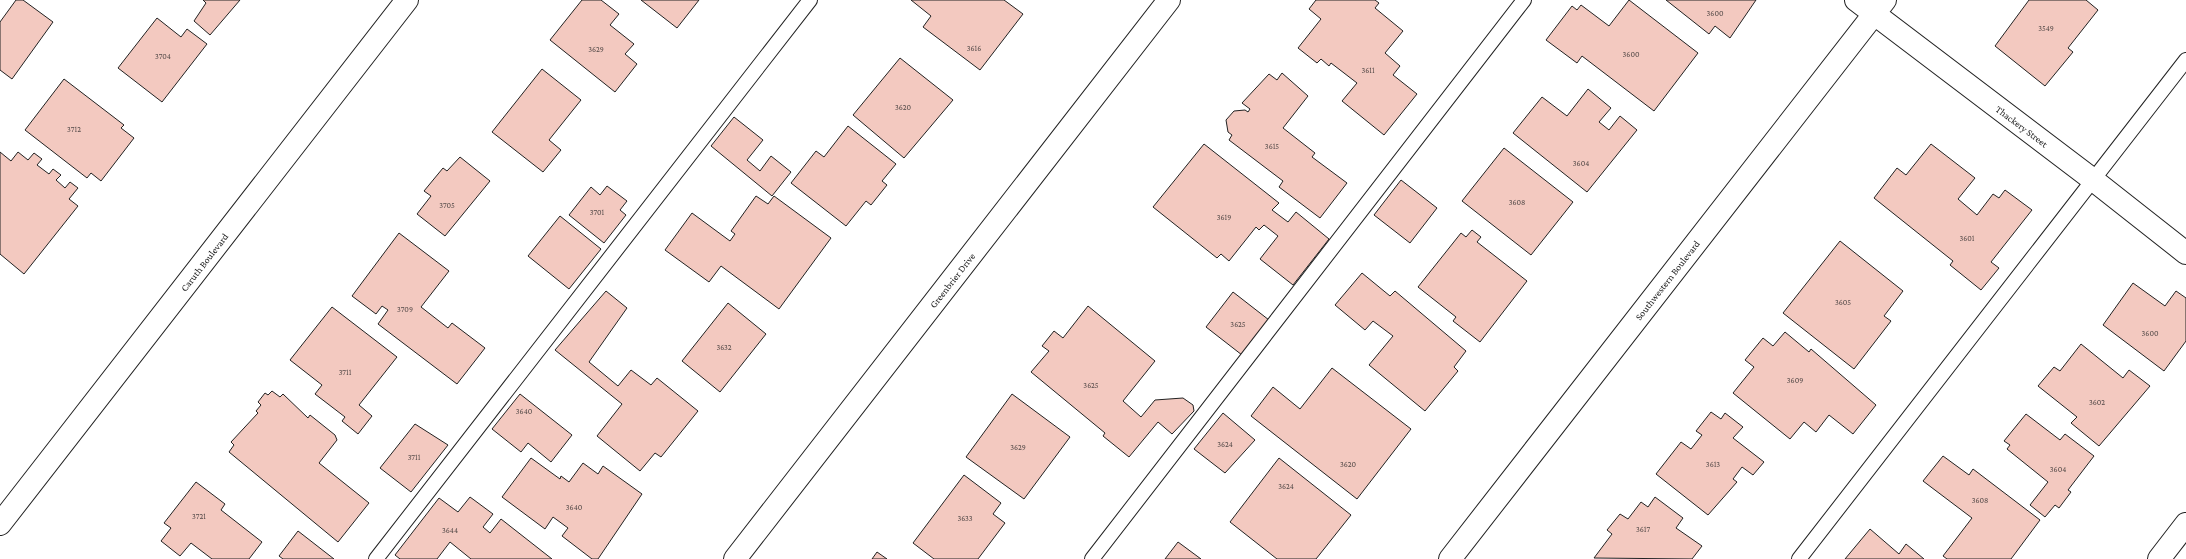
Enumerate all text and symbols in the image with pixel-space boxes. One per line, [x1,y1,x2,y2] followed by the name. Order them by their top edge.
[1707,9,1724,18] house number: 3600
[2038,24,2054,33] house number: 3549
[967,44,981,53] house number: 3616
[588,45,604,54] house number: 3629
[1623,50,1640,59] house number: 3600
[155,52,171,61] house number: 3704
[1361,66,1375,75] house number: 3611
[895,103,911,112] house number: 3620
[1994,103,2050,150] street label: Thackery Street
[67,125,81,134] house number: 3712
[1265,142,1279,151] house number: 3615
[1573,159,1589,168] house number: 3604
[1509,198,1525,207] house number: 3608
[439,201,455,210] house number: 3705
[590,208,605,217] house number: 3701
[1217,213,1231,222] house number: 3619
[178,231,231,293] street label: Caruth Boulevard
[1959,234,1975,243] house number: 3601
[1633,238,1702,322] street label: Southwestern Boulevard
[928,250,978,310] street label: Greenbrier Drive
[1835,298,1851,307] house number: 3605
[397,305,413,314] house number: 3709
[1230,320,1246,329] house number: 3625
[2142,329,2159,338] house number: 3600
[716,343,732,352] house number: 3632
[339,368,352,377] house number: 3711
[1787,376,1803,385] house number: 3609
[1083,381,1099,390] house number: 3625
[2089,398,2105,407] house number: 3602
[516,407,533,416] house number: 3640
[1217,440,1233,449] house number: 3624
[1010,443,1026,452] house number: 3629
[408,453,421,462] house number: 3711
[1340,460,1356,469] house number: 3620
[1706,460,1720,469] house number: 3613
[2050,465,2066,474] house number: 3604
[1278,482,1294,491] house number: 3624
[1972,496,1988,505] house number: 3608
[566,503,583,512] house number: 3640
[192,512,206,521] house number: 3721
[957,514,973,523] house number: 3633
[1636,525,1650,534] house number: 3617
[442,526,458,535] house number: 3644

